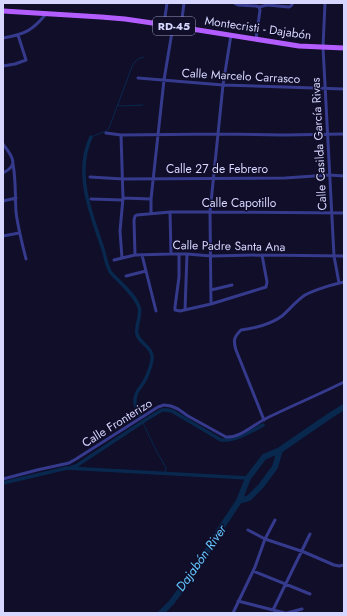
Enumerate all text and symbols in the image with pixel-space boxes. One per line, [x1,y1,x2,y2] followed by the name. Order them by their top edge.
[203,12,313,44] street label: Montecristi - Dajabón
[153,17,195,35] road number: RD-45
[181,64,301,88] street label: Calle Marcelo Carrasco
[307,77,331,211] street label: Calle Casilda García Rivas
[166,160,268,178] street label: Calle 27 de Febrero
[202,194,277,212] street label: Calle Capotillo
[172,236,286,256] street label: Calle Padre Santa Ana
[78,394,156,452] street label: Calle Fronterizo
[171,520,231,595] water label: Dajabón River

